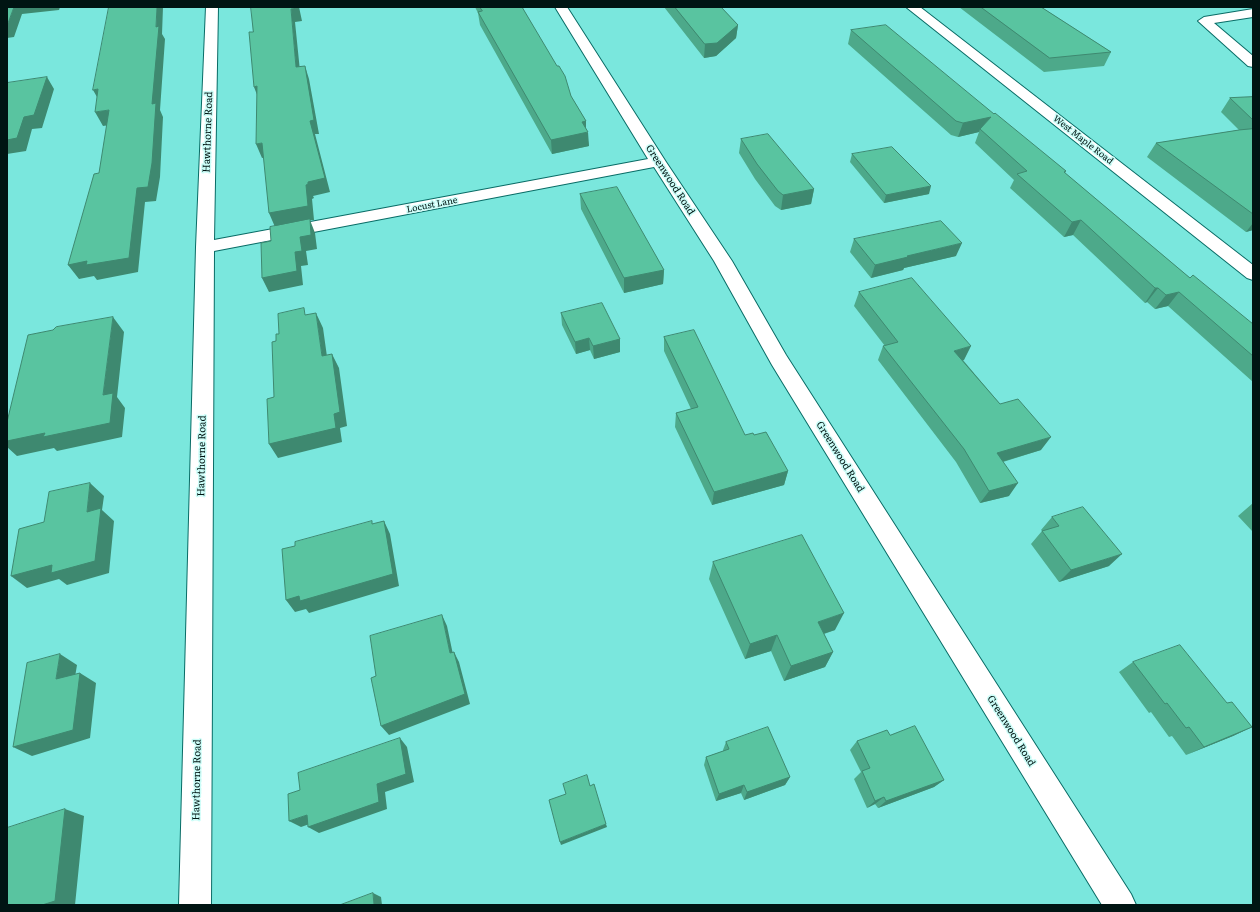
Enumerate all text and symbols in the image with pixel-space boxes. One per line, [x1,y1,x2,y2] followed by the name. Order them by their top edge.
[201,91,215,173] street label: Hawthorne Road
[1051,113,1115,167] street label: West Maple Road
[643,143,697,217] street label: Greenwood Road
[406,195,458,215] street label: Locust Lane
[195,415,209,497] street label: Hawthorne Road
[813,419,867,495] street label: Greenwood Road
[984,693,1038,769] street label: Greenwood Road
[190,739,204,821] street label: Hawthorne Road

